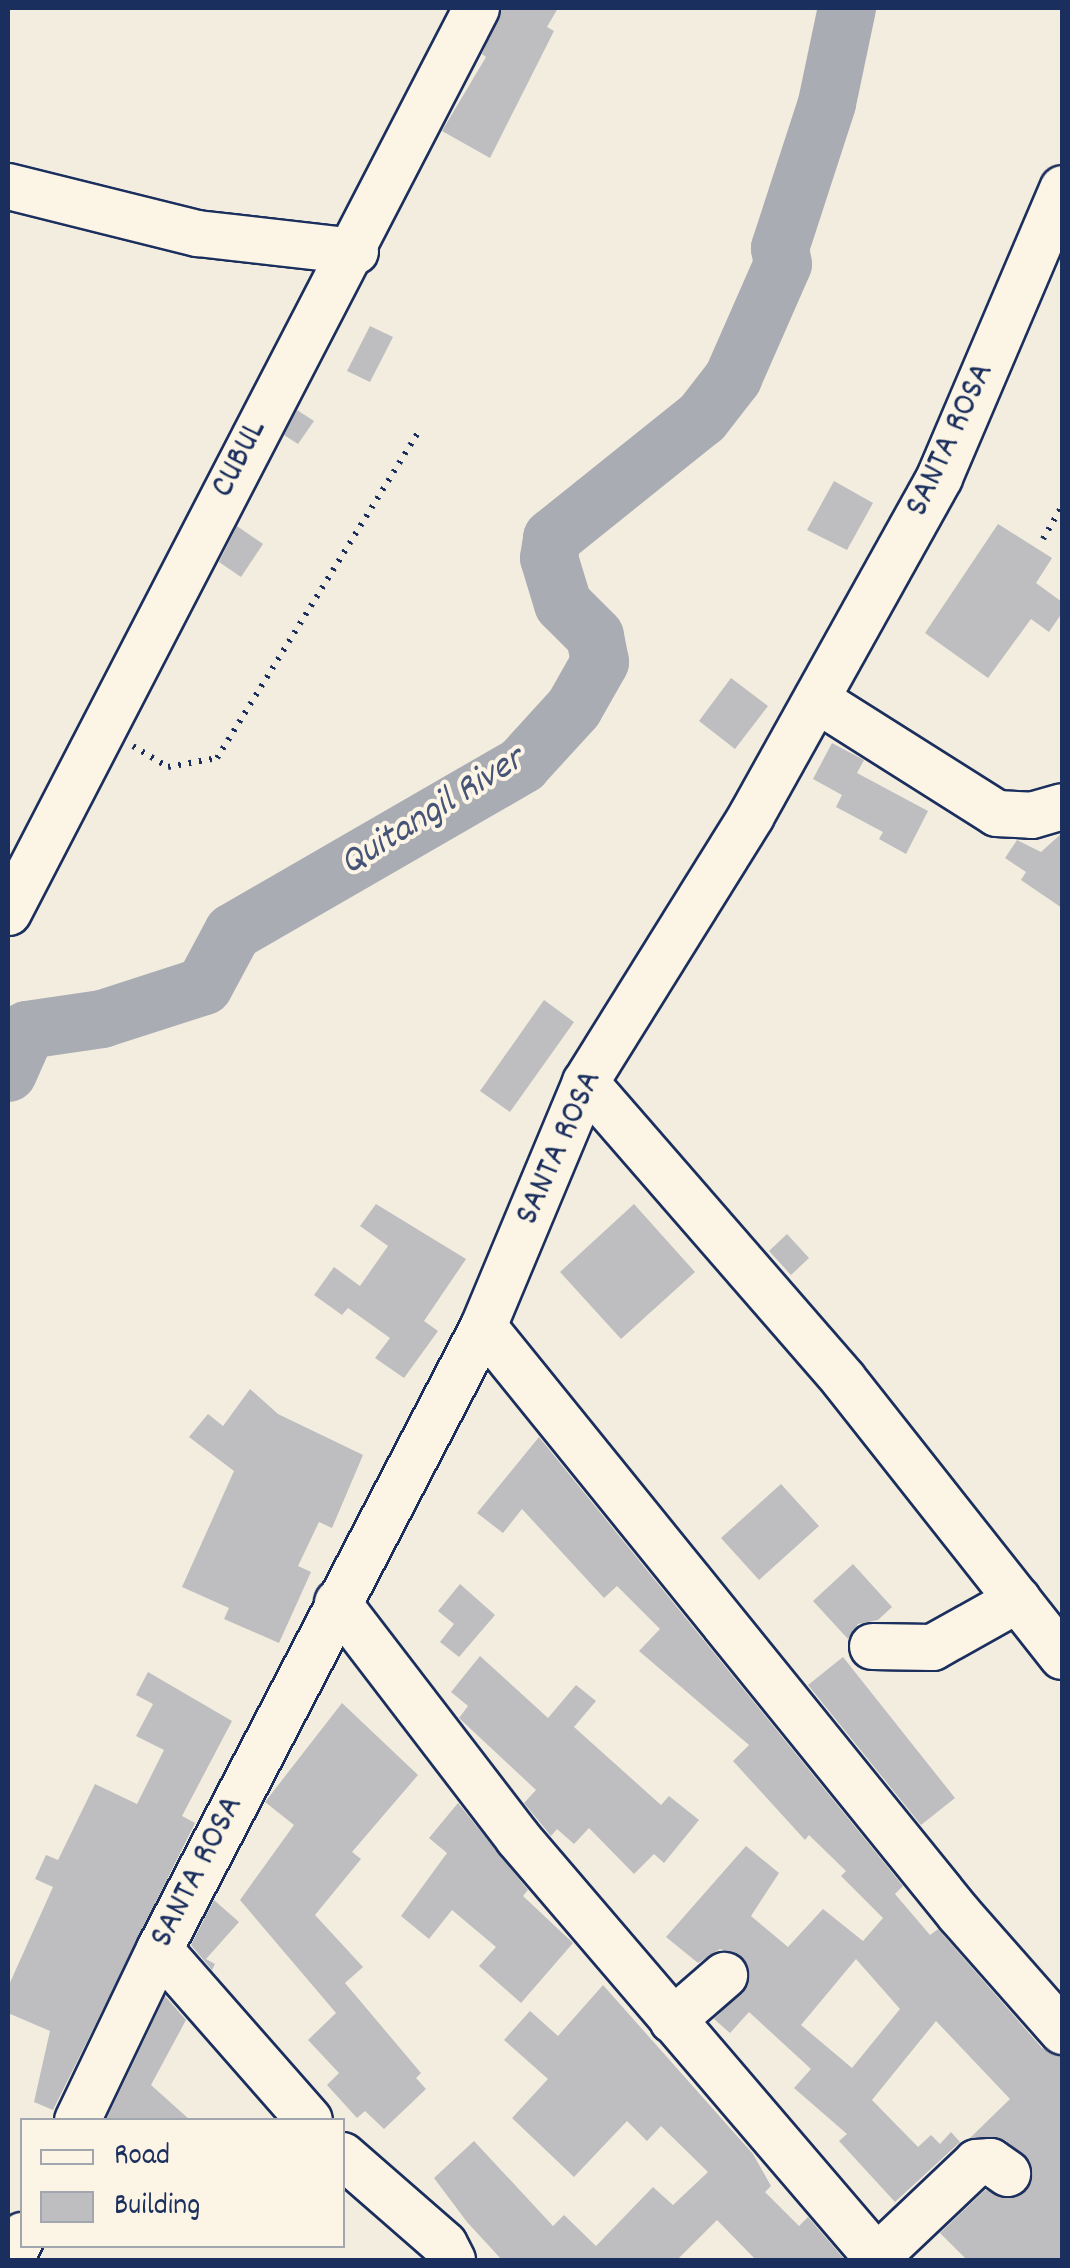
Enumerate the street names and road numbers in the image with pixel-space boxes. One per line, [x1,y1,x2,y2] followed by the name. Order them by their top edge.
[897,357,1005,523] street label: SANTA ROSA
[203,413,277,505] street label: CUBUL
[507,1064,613,1232] street label: SANTA ROSA
[142,1789,254,1955] street label: SANTA ROSA

